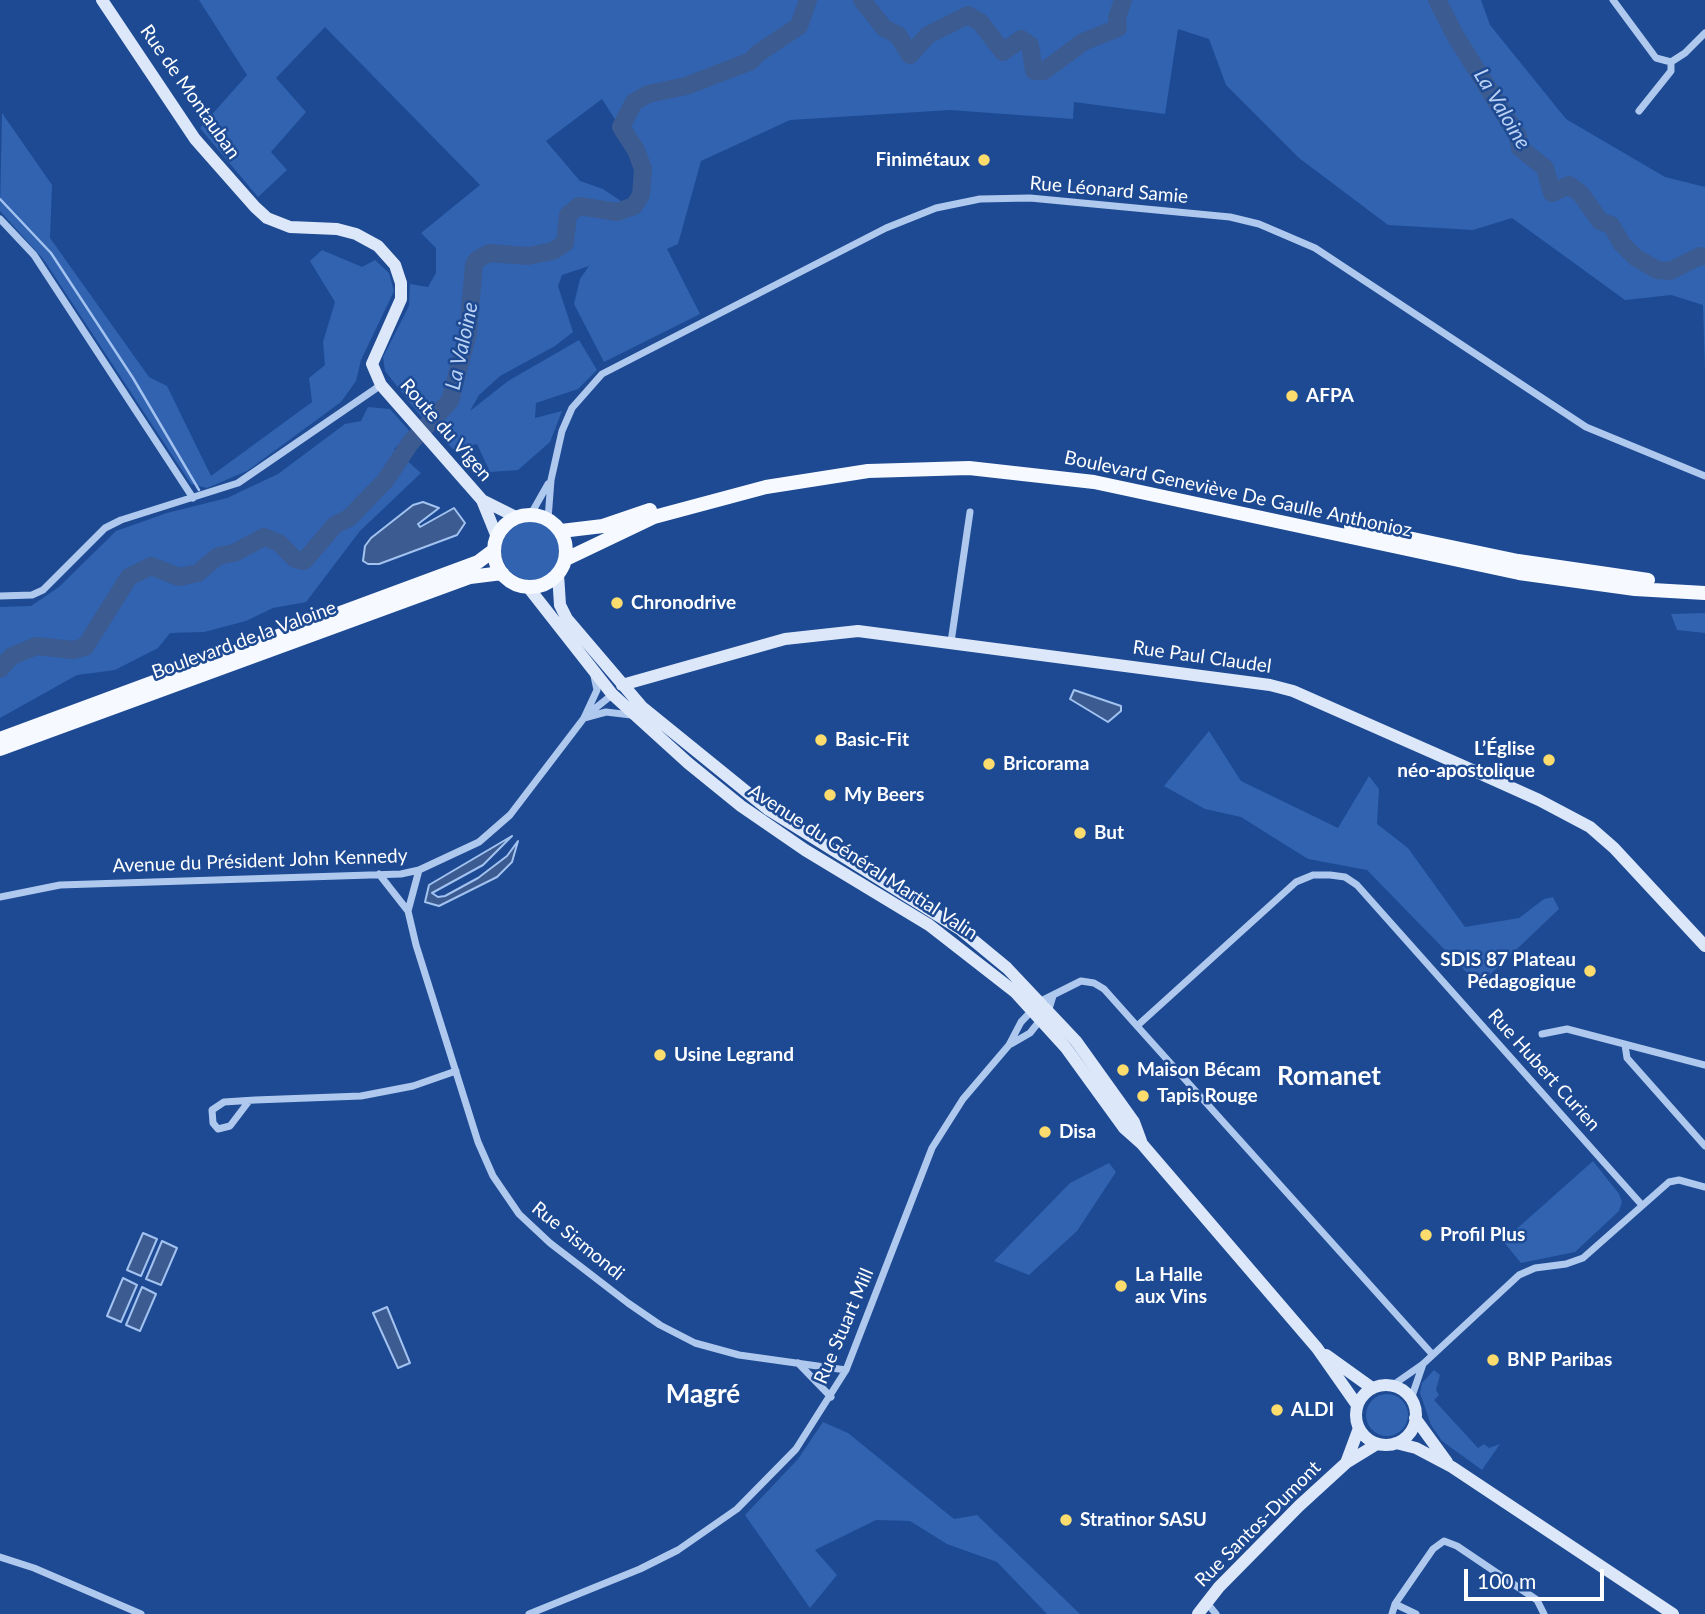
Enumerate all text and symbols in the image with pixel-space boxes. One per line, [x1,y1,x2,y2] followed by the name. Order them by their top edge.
[135,20,245,164] street label: Rue de Montauban
[1468,64,1536,154] water label: La Valoine
[876,149,970,171] place label: Finimétaux
[976,152,992,168] marker: Finimétaux
[1029,172,1189,208] street label: Rue Léonard Samie
[440,300,484,392] water label: La Valoine
[395,374,497,486] street label: Route du Vigen
[1306,385,1354,407] place label: AFPA
[1284,388,1300,404] marker: AFPA
[1062,446,1414,542] street label: Boulevard Geneviève De Gaulle Anthonioz
[631,592,736,614] place label: Chronodrive
[609,595,625,611] marker: Chronodrive
[149,596,339,684] street label: Boulevard de la Valoine
[1131,636,1273,678] street label: Rue Paul Claudel
[835,729,909,751] place label: Basic-Fit
[813,732,829,748] marker: Basic-Fit
[1397,738,1535,782] place label: L’Église néo-apostolique
[1541,752,1557,768] marker: L’Église néo-apostolique
[1003,753,1089,775] place label: Bricorama
[981,756,997,772] marker: Bricorama
[744,779,982,945] street label: Avenue du Général Martial Valin
[844,784,924,806] place label: My Beers
[822,787,838,803] marker: My Beers
[1094,822,1124,844] place label: But
[1072,825,1088,841] marker: But
[112,844,408,878] street label: Avenue du Président John Kennedy
[1440,949,1576,993] place label: SDIS 87 Plateau Pédagogique
[1582,963,1598,979] marker: SDIS 87 Plateau Pédagogique
[1483,1004,1605,1136] street label: Rue Hubert Curien
[674,1044,794,1066] place label: Usine Legrand
[652,1047,668,1063] marker: Usine Legrand
[1137,1059,1261,1081] place label: Maison Bécam
[1277,1061,1381,1093] district label: Romanet
[1115,1062,1131,1078] marker: Maison Bécam
[1157,1085,1258,1107] place label: Tapis Rouge
[1135,1088,1151,1104] marker: Tapis Rouge
[1059,1121,1096,1143] place label: Disa
[1037,1124,1053,1140] marker: Disa
[527,1197,629,1285] street label: Rue Sismondi
[1440,1224,1525,1246] place label: Profil Plus
[1418,1227,1434,1243] marker: Profil Plus
[1135,1264,1207,1308] place label: La Halle aux Vins
[809,1265,879,1387] street label: Rue Stuart Mill
[1113,1278,1129,1294] marker: La Halle aux Vins
[1507,1349,1612,1371] place label: BNP Paribas
[1485,1352,1501,1368] marker: BNP Paribas
[666,1379,740,1411] district label: Magré
[1291,1399,1334,1421] place label: ALDI
[1269,1402,1285,1418] marker: ALDI
[1190,1456,1326,1592] street label: Rue Santos-Dumont
[1080,1509,1207,1531] place label: Stratinor SASU
[1058,1512,1074,1528] marker: Stratinor SASU
[1467,1554,1607,1598] scale bar
[1477,1568,1536,1593] text: 100 m

